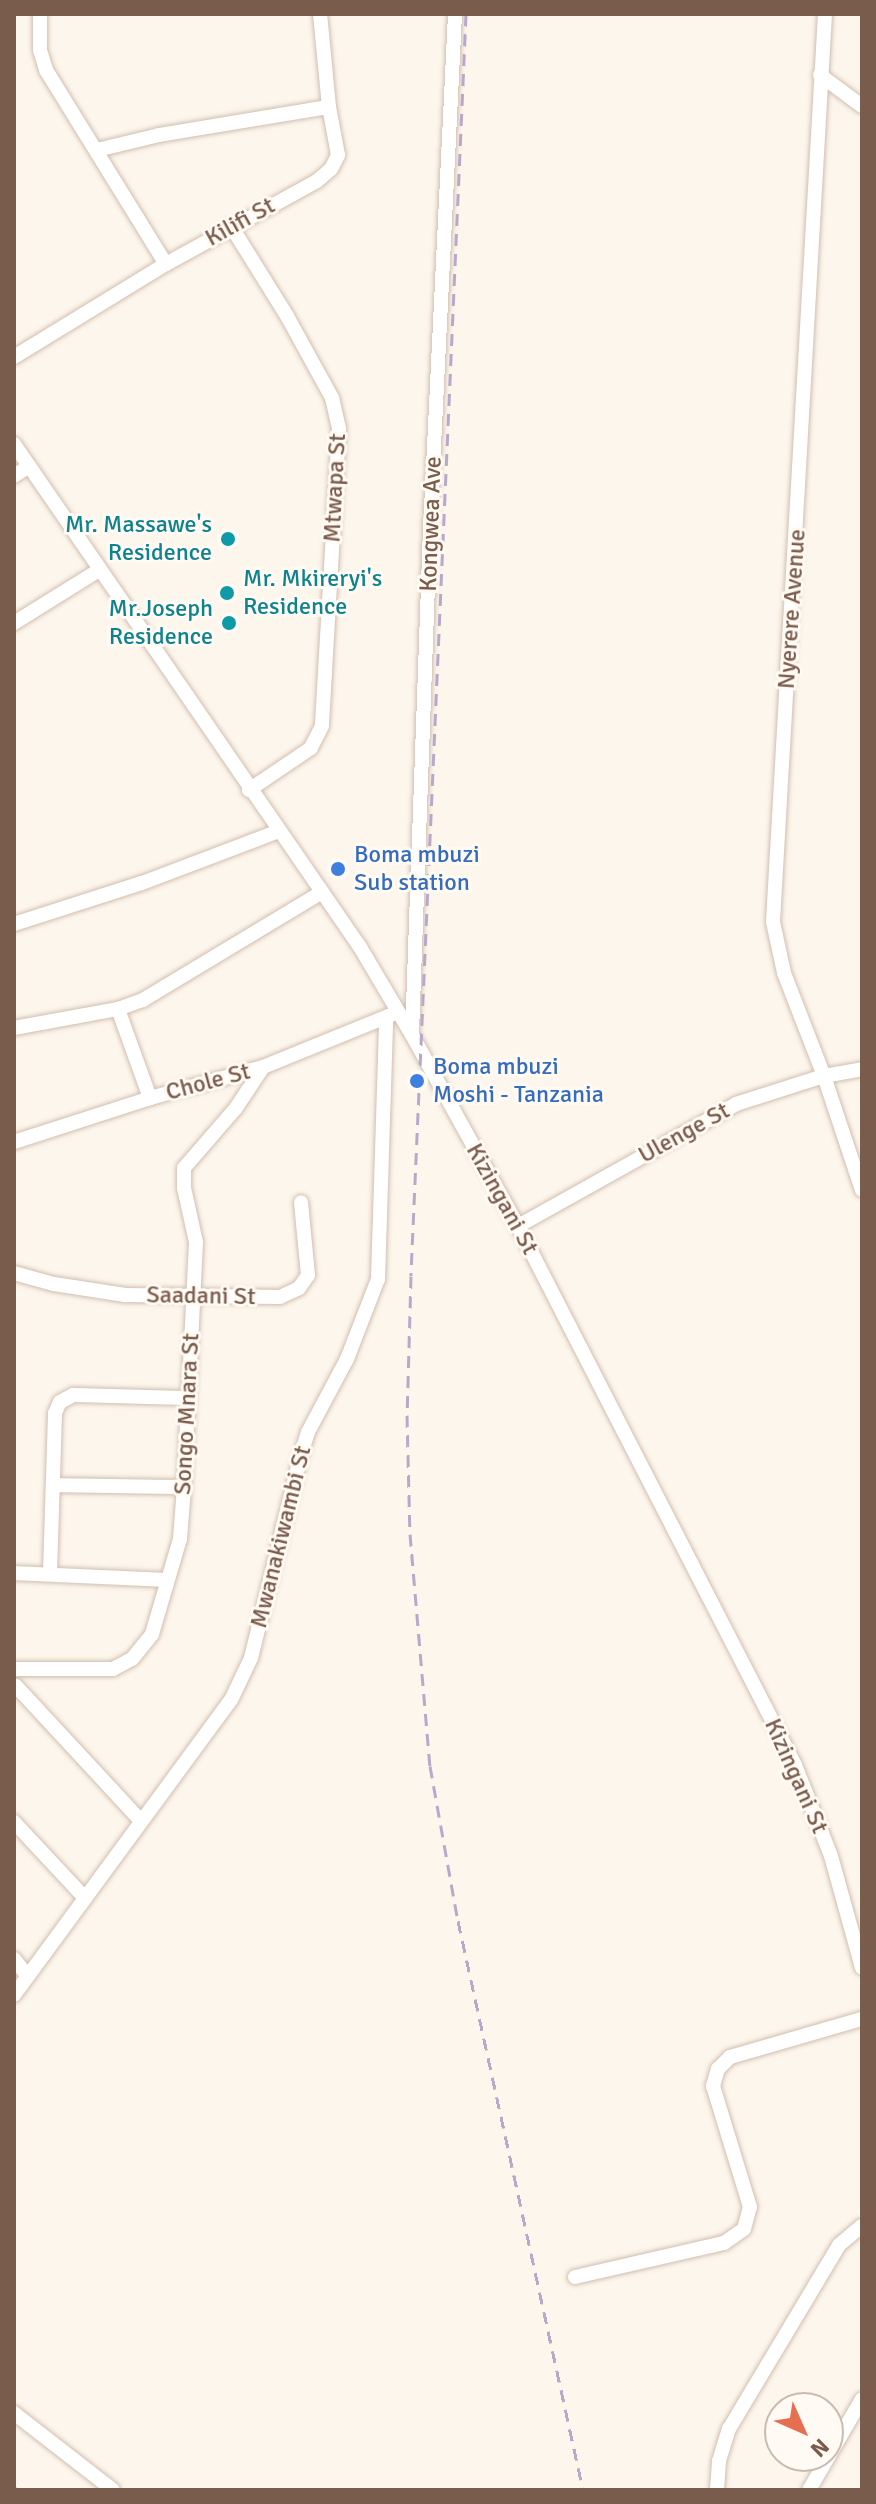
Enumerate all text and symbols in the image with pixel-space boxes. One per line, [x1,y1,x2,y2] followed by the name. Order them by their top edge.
[200,191,280,253] street label: Kilifi St
[318,433,352,543] street label: Mtwapa St
[414,456,448,592] street label: Kongwea Ave
[65,511,212,567] place label: Mr. Massawe's Residence
[772,528,812,690] street label: Nyerere Avenue
[219,530,237,548] marker: Mr. Massawe's Residence
[243,565,382,621] place label: Mr. Mkireryi's Residence
[218,584,236,602] marker: Mr. Mkireryi's Residence
[109,595,213,651] place label: Mr.Joseph Residence
[220,614,238,632] marker: Mr.Joseph Residence
[354,841,480,897] place label: Boma mbuzi Sub station
[329,860,347,878] marker: Boma mbuzi Sub station
[433,1053,604,1109] place label: Boma mbuzi Moshi - Tanzania
[163,1057,253,1107] street label: Chole St
[408,1072,426,1090] marker: Boma mbuzi Moshi - Tanzania
[633,1096,735,1170] street label: Ulenge St
[460,1138,544,1260] street label: Kizingani St
[146,1281,256,1311] street label: Saadani St
[168,1332,206,1496] street label: Songo Mnara St
[244,1443,318,1631] street label: Mwanakiwambi St
[758,1714,834,1838] street label: Kizingani St
[764,2392,844,2472] north arrow
[805,2433,835,2463] text: N

